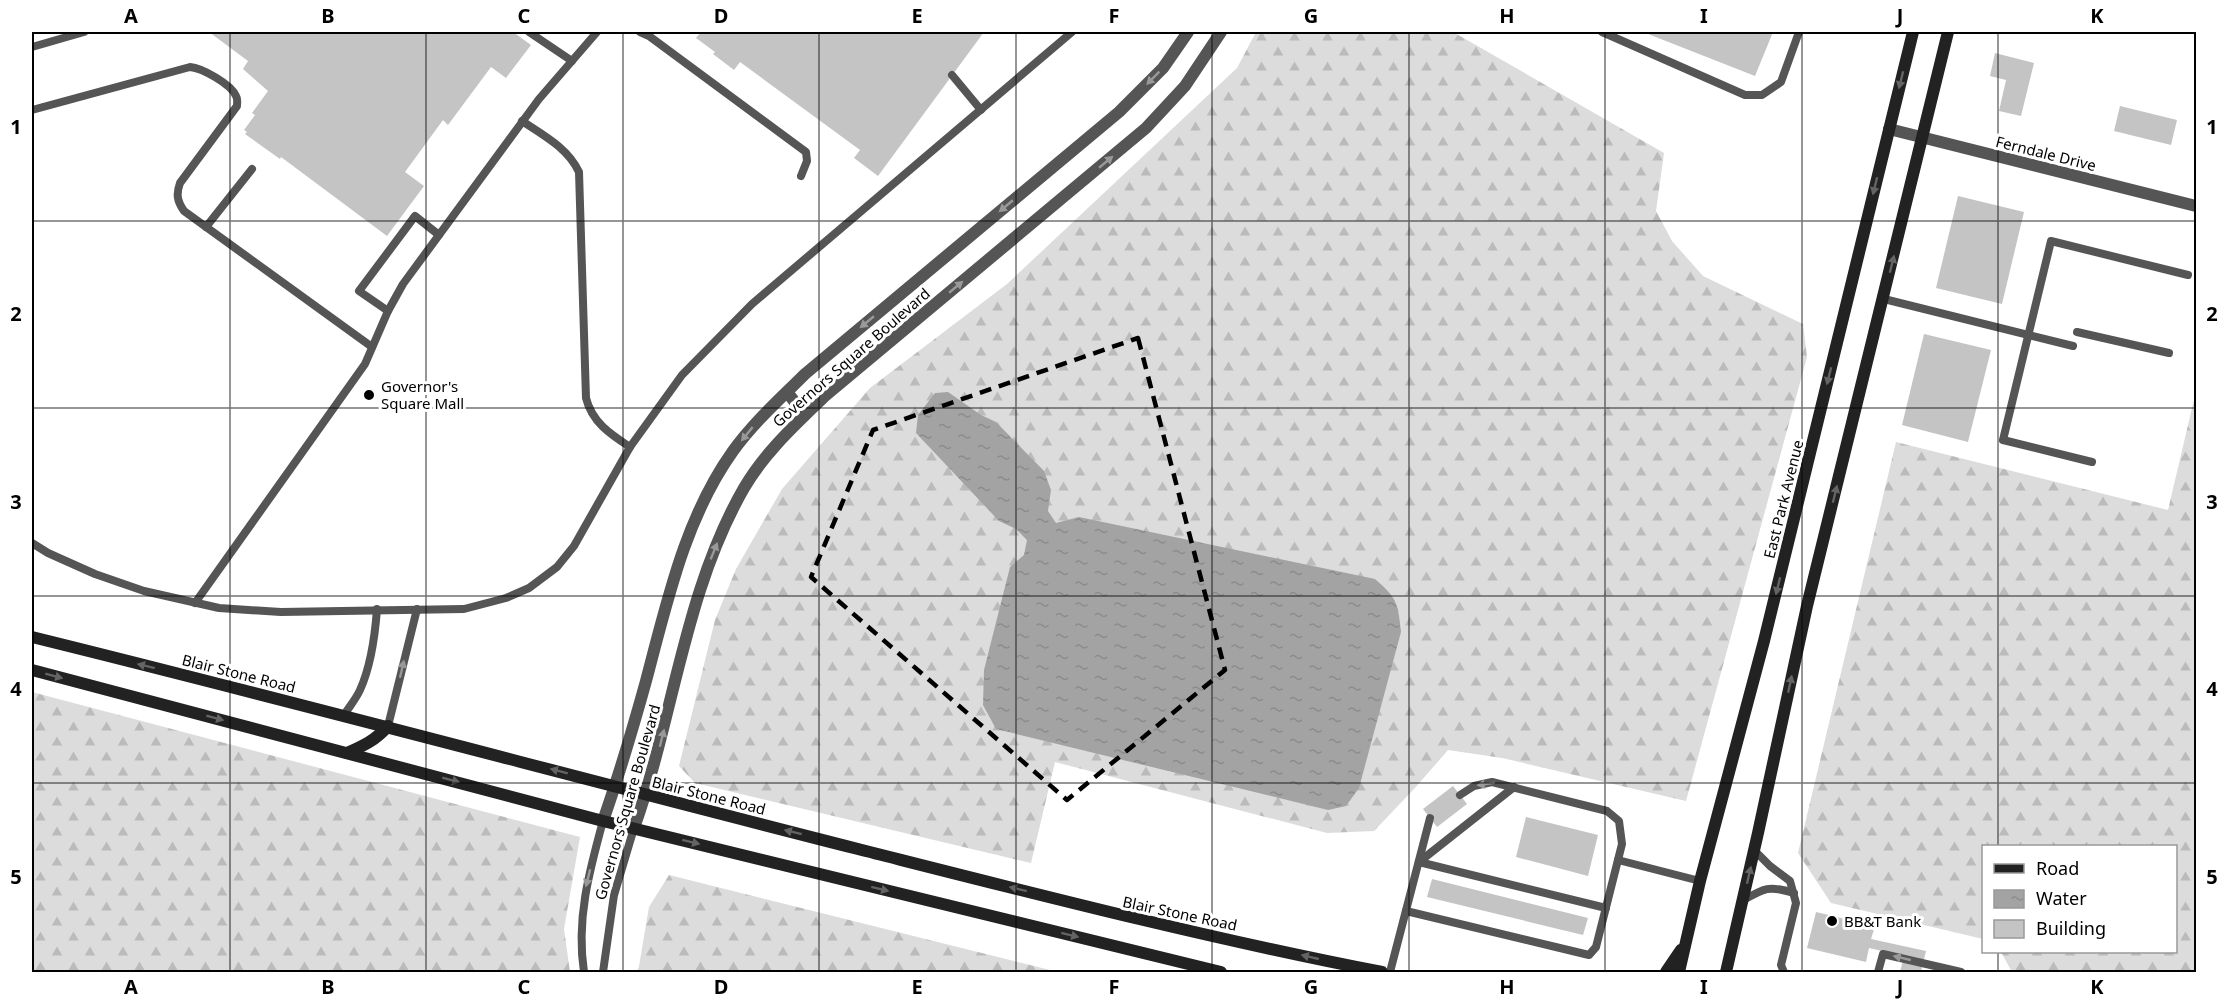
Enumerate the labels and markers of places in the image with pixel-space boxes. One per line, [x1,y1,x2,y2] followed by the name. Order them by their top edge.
[381,376,464,413] place label: Governor's Square Mall
[362,388,376,402] marker: Governor's Square Mall
[1844,911,1921,931] place label: BB&T Bank
[1825,914,1839,928] marker: BB&T Bank

